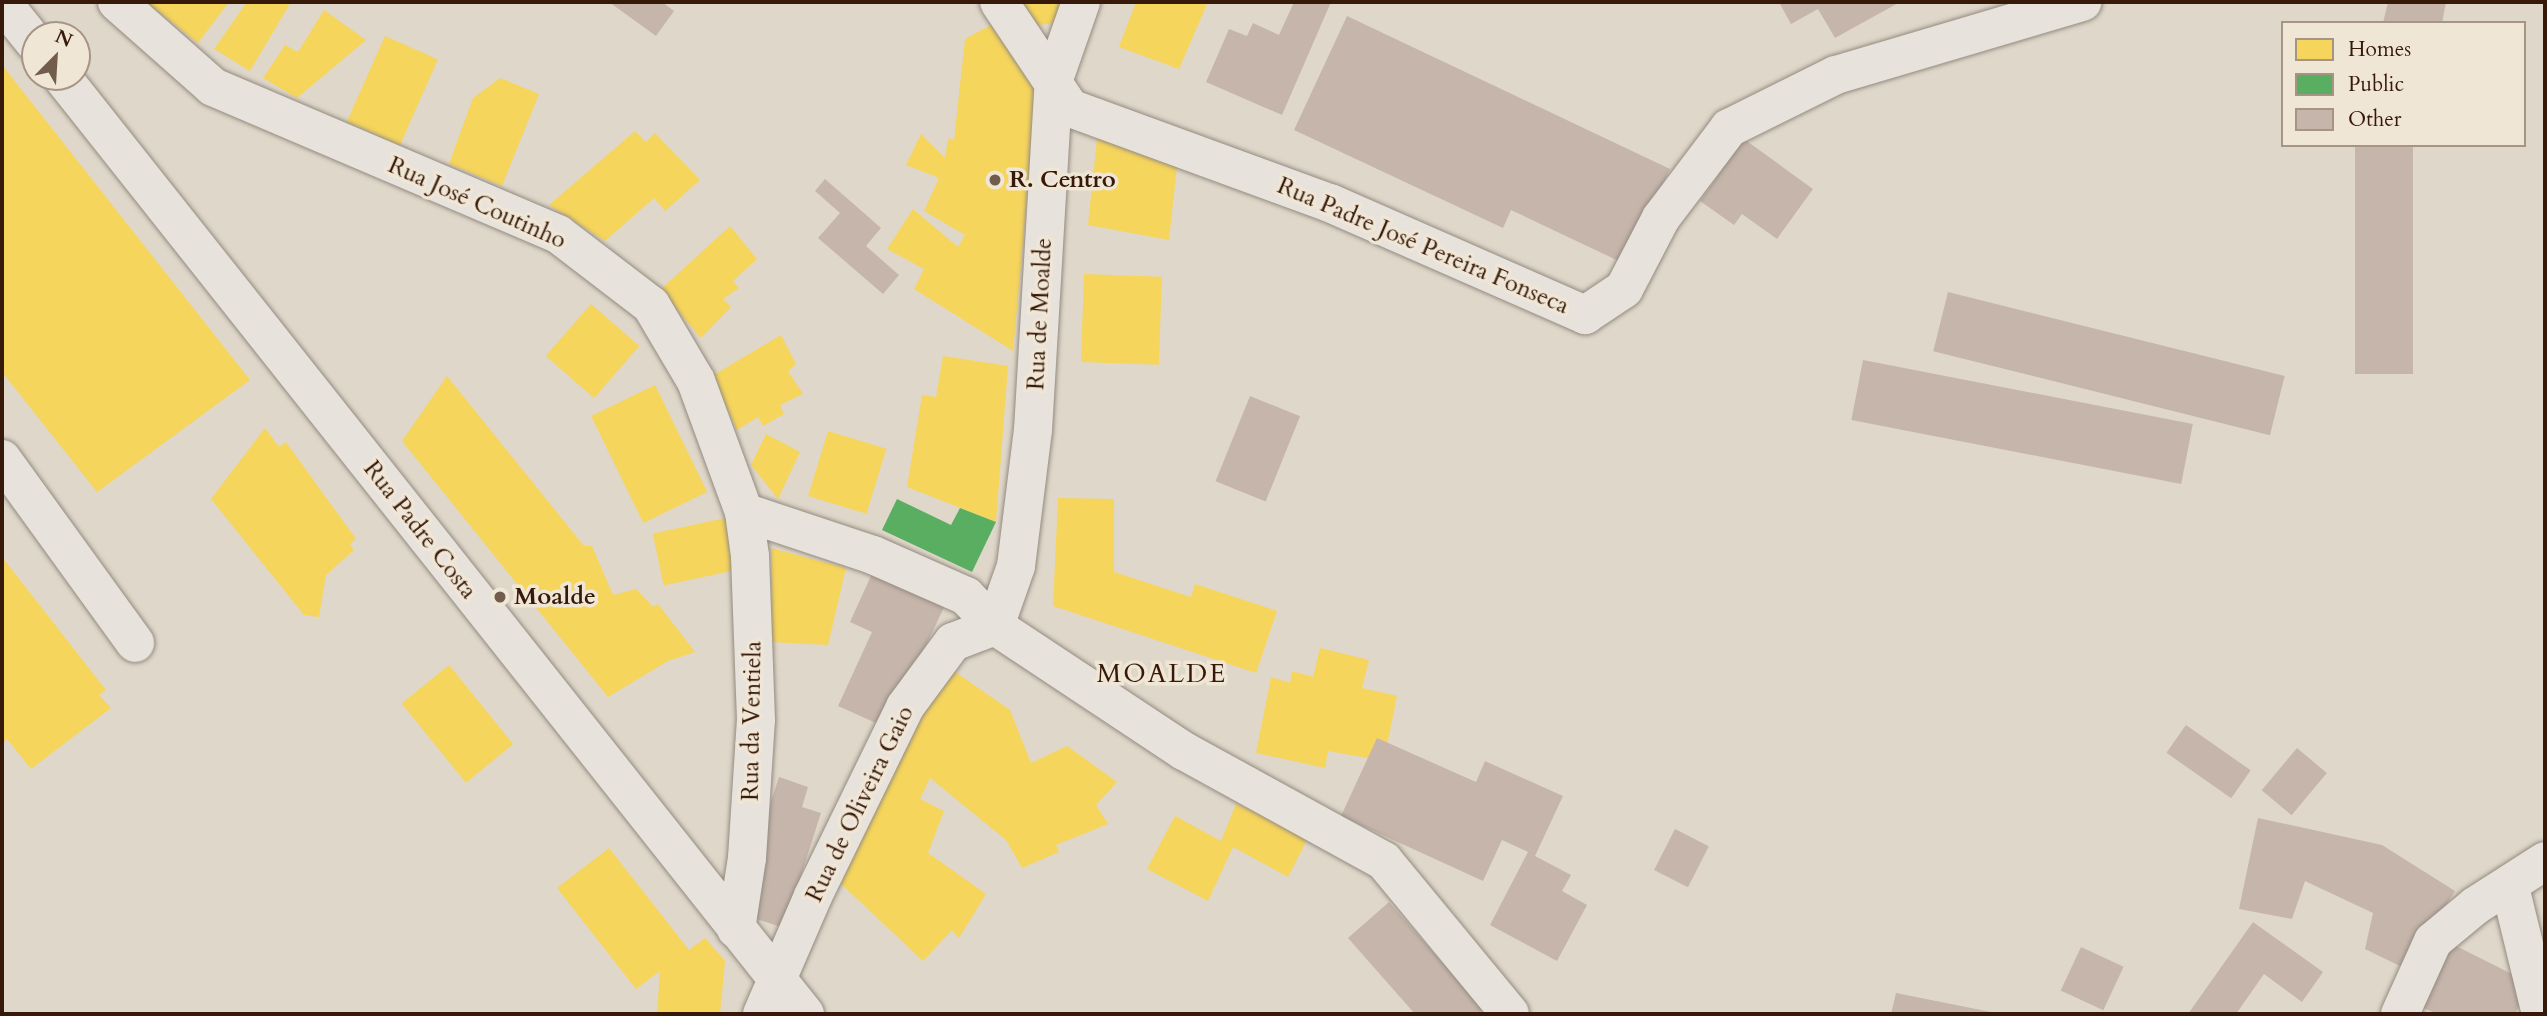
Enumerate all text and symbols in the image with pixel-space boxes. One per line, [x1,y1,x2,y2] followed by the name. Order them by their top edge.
[21,21,91,91] north arrow
[2281,21,2526,147] legend
[51,23,77,54] text: N
[2348,35,2411,64] text: Homes
[2348,70,2404,99] text: Public
[2348,105,2402,134] text: Other
[384,151,570,255] street label: Rua José Coutinho
[1009,166,1116,194] place label: R. Centro
[1273,171,1573,321] street label: Rua Padre José Pereira Fonseca
[987,172,1003,188] marker: R. Centro
[1022,237,1058,391] street label: Rua de Moalde
[357,455,483,605] street label: Rua Padre Costa
[514,583,596,611] place label: Moalde
[492,589,508,605] marker: Moalde
[736,641,768,801] street label: Rua da Ventiela
[1098,658,1226,690] district label: MOALDE
[800,701,920,907] street label: Rua de Oliveira Gaio

